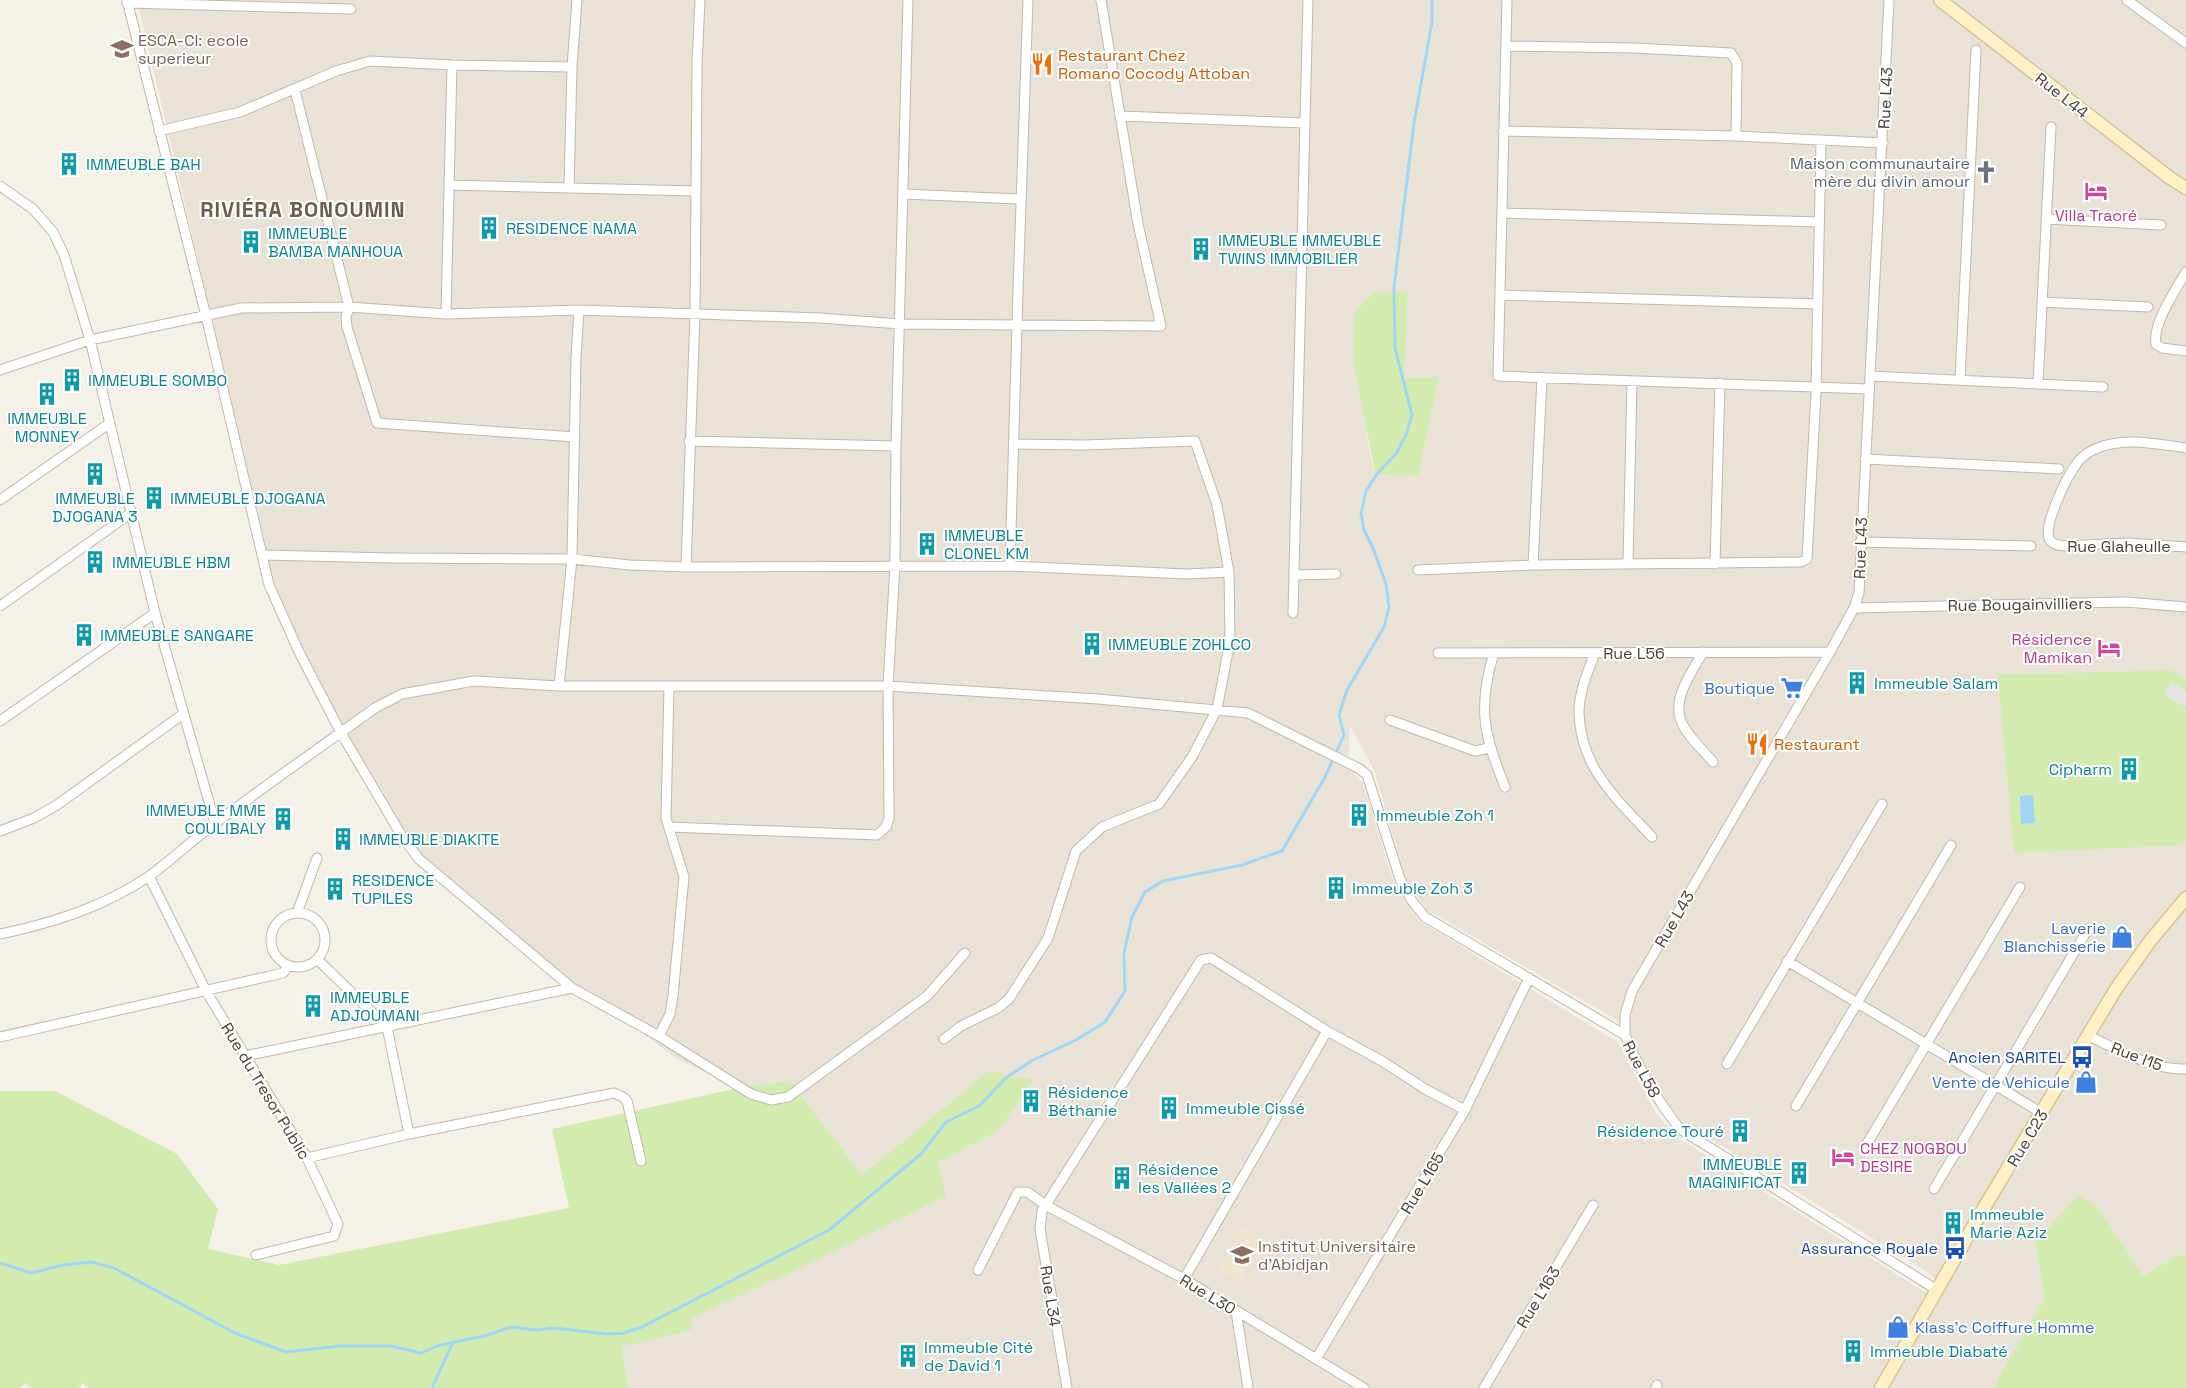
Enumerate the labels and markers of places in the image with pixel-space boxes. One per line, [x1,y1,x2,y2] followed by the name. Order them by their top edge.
[138,30,249,69] place label: ESCA-CI: ecole superieur
[109,36,135,62] school or university icon: ESCA-CI: ecole superieur
[1058,45,1250,84] place label: Restaurant Chez Romano Cocody Attoban
[1029,51,1055,77] restaurant icon: Restaurant Chez Romano Cocody Attoban
[56,151,82,177] building icon: IMMEUBLE BAH
[1790,153,1970,192] place label: Maison communautaire mère du divin amour
[86,154,201,175] place label: IMMEUBLE BAH
[1973,159,1999,185] church icon: Maison communautaire mère du divin amour
[2083,178,2109,204] hotel icon: Villa Traoré
[2055,205,2137,226] place label: Villa Traoré
[476,215,502,241] building icon: RESIDENCE NAMA
[506,218,637,239] place label: RESIDENCE NAMA
[268,223,403,262] place label: IMMEUBLE BAMBA MANHOUA
[238,229,264,255] building icon: IMMEUBLE BAMBA MANHOUA
[1218,230,1381,269] place label: IMMEUBLE IMMEUBLE TWINS IMMOBILIER
[1188,236,1214,262] building icon: IMMEUBLE IMMEUBLE TWINS IMMOBILIER
[59,367,85,393] building icon: IMMEUBLE SOMBO
[88,370,227,391] place label: IMMEUBLE SOMBO
[34,381,60,407] building icon: IMMEUBLE MONNEY
[7,408,87,447] place label: IMMEUBLE MONNEY
[82,461,108,487] building icon: IMMEUBLE DJOGANA 3
[141,485,167,511] building icon: IMMEUBLE DJOGANA
[52,488,138,527] place label: IMMEUBLE DJOGANA 3
[170,488,326,509] place label: IMMEUBLE DJOGANA
[944,525,1029,564] place label: IMMEUBLE CLONEL KM
[914,531,940,557] building icon: IMMEUBLE CLONEL KM
[82,549,108,575] building icon: IMMEUBLE HBM
[112,552,231,573] place label: IMMEUBLE HBM
[71,622,97,648] building icon: IMMEUBLE SANGARE
[100,625,254,646] place label: IMMEUBLE SANGARE
[2011,629,2092,668] place label: Résidence Mamikan
[1079,631,1105,657] building icon: IMMEUBLE ZOHLCO
[1108,634,1251,655] place label: IMMEUBLE ZOHLCO
[2096,635,2122,661] hotel icon: Résidence Mamikan
[1844,670,1870,696] building icon: Immeuble Salam
[1874,673,1998,694] place label: Immeuble Salam
[1779,675,1805,701] supermarket icon: Boutique
[1704,678,1775,699] place label: Boutique
[1744,731,1770,757] restaurant icon: Restaurant
[1774,734,1860,755] place label: Restaurant
[2116,756,2142,782] building icon: Cipharm
[2049,759,2112,780] place label: Cipharm
[146,800,266,839] place label: IMMEUBLE MME COULIBALY
[1346,802,1372,828] building icon: Immeuble Zoh 1
[1376,805,1494,826] place label: Immeuble Zoh 1
[270,806,296,832] building icon: IMMEUBLE MME COULIBALY
[330,826,356,852] building icon: IMMEUBLE DIAKITE
[359,829,499,850] place label: IMMEUBLE DIAKITE
[352,870,434,909] place label: RESIDENCE TUPILES
[1323,875,1349,901] building icon: Immeuble Zoh 3
[322,876,348,902] building icon: RESIDENCE TUPILES
[1352,878,1473,899] place label: Immeuble Zoh 3
[2003,918,2106,957] place label: Laverie Blanchisserie
[2109,924,2135,950] shop icon: Laverie Blanchisserie
[330,987,420,1026] place label: IMMEUBLE ADJOUMANI
[300,993,326,1019] building icon: IMMEUBLE ADJOUMANI
[2069,1044,2095,1070] bus stop icon: Ancien SARITEL
[1948,1047,2066,1068] place label: Ancien SARITEL
[2073,1069,2099,1095] shop icon: Vente de Vehicule
[1932,1072,2070,1093] place label: Vente de Vehicule
[1048,1082,1129,1121] place label: Résidence Béthanie
[1018,1088,1044,1114] building icon: Résidence Béthanie
[1156,1095,1182,1121] building icon: Immeuble Cissé
[1186,1098,1305,1119] place label: Immeuble Cissé
[1727,1118,1753,1144] building icon: Résidence Touré
[1597,1121,1724,1142] place label: Résidence Touré
[1860,1138,1967,1177] place label: CHEZ NOGBOU DESIRE
[1830,1144,1856,1170] hotel icon: CHEZ NOGBOU DESIRE
[1688,1154,1782,1193] place label: IMMEUBLE MAGINIFICAT
[1138,1159,1231,1198] place label: Résidence les Vallées 2
[1786,1160,1812,1186] building icon: IMMEUBLE MAGINIFICAT
[1109,1165,1135,1191] building icon: Résidence les Vallées 2
[1970,1204,2047,1243] place label: Immeuble Marie Aziz
[1940,1210,1966,1236] building icon: Immeuble Marie Aziz
[1942,1235,1968,1261] bus stop icon: Assurance Royale
[1258,1236,1416,1275] place label: Institut Universitaire d'Abidjan
[1801,1238,1938,1259] place label: Assurance Royale
[1229,1242,1255,1268] school or university icon: Institut Universitaire d'Abidjan
[1885,1314,1911,1340] shop icon: Klass'c Coiffure Homme
[1915,1317,2095,1338] place label: Klass'c Coiffure Homme
[924,1337,1033,1376] place label: Immeuble Cité de David 1
[1840,1338,1866,1364] building icon: Immeuble Diabaté
[1870,1341,2008,1362] place label: Immeuble Diabaté
[895,1343,921,1369] building icon: Immeuble Cité de David 1

